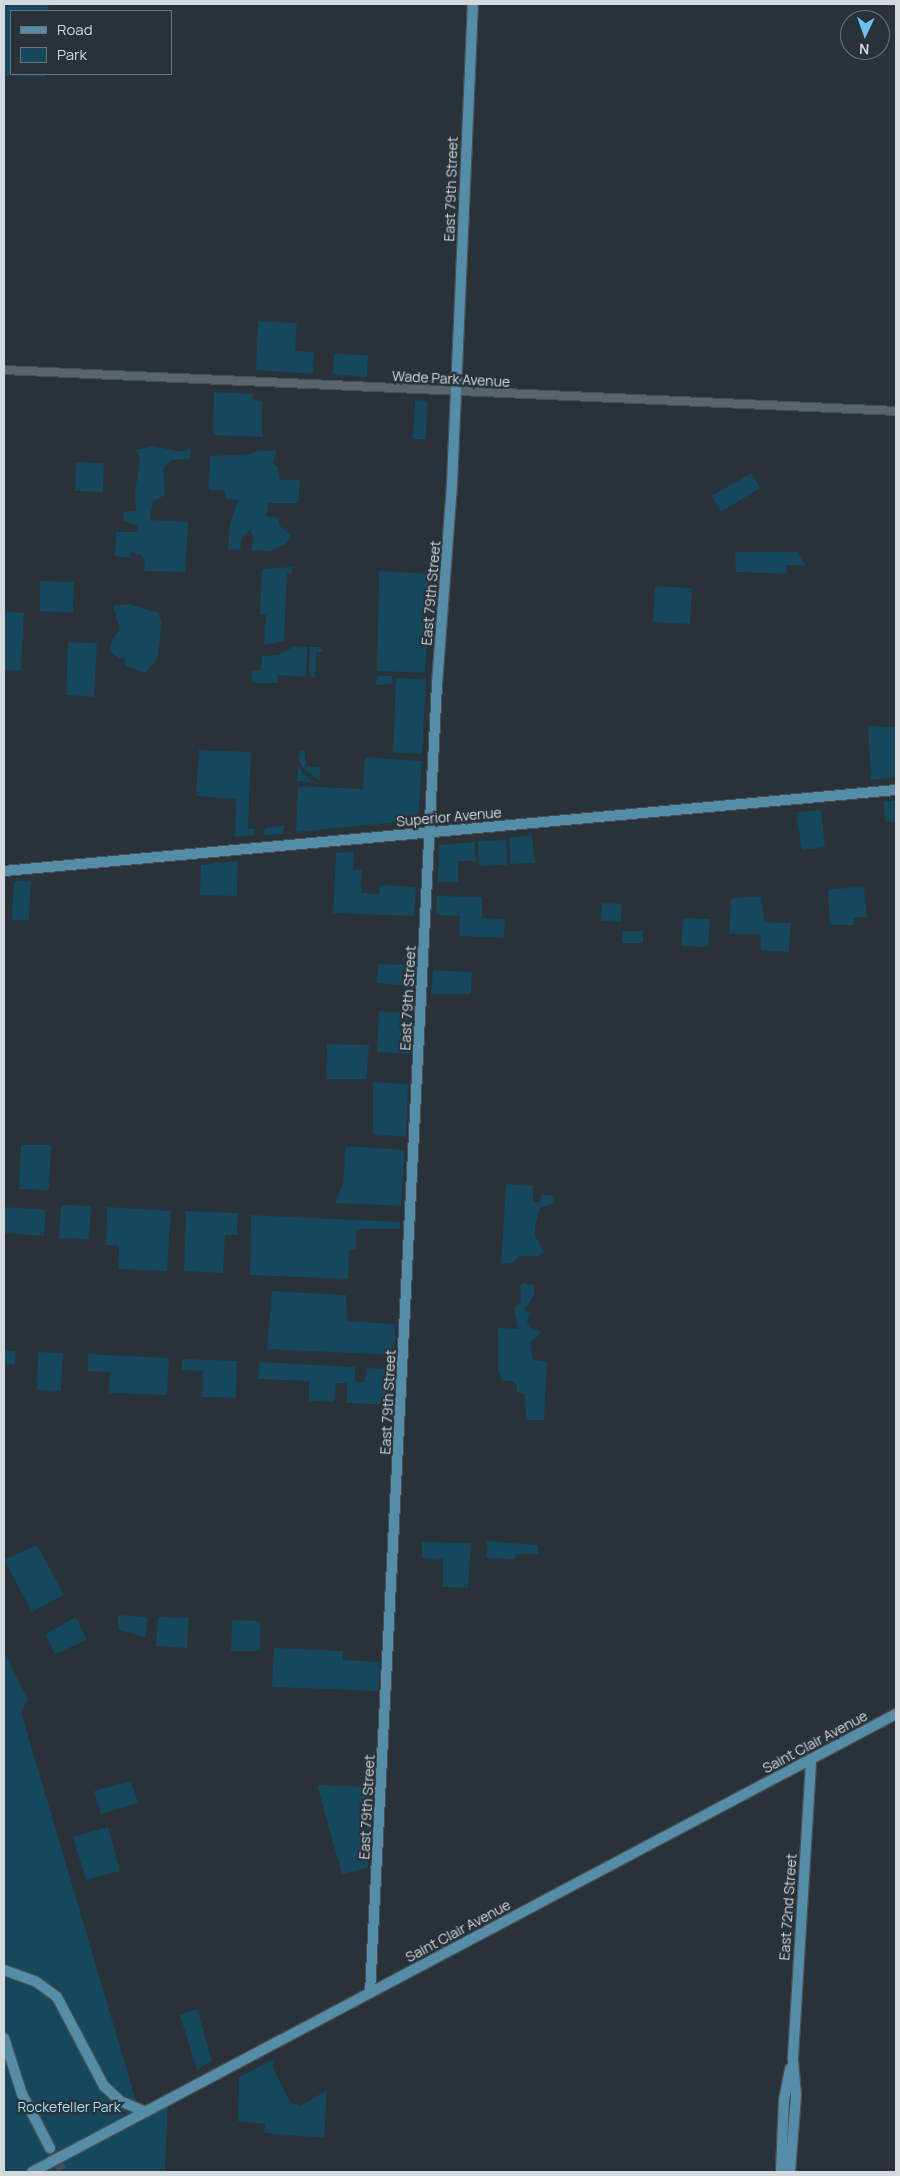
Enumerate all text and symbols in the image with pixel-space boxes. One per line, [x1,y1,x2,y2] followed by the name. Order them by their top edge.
[10,10,172,75] legend
[840,10,890,60] north arrow
[57,19,93,40] text: Road
[859,40,870,59] text: N
[57,44,87,65] text: Park
[441,136,461,242] street label: East 79th Street
[392,368,510,390] street label: Wade Park Avenue
[418,540,444,646] street label: East 79th Street
[396,804,502,830] street label: Superior Avenue
[397,945,419,1051] street label: East 79th Street
[377,1349,399,1455] street label: East 79th Street
[760,1707,870,1777] street label: Saint Clair Avenue
[356,1754,378,1860] street label: East 79th Street
[776,1853,800,1961] street label: East 72nd Street
[403,1896,513,1966] street label: Saint Clair Avenue
[17,2099,121,2115] park label: Rockefeller Park

